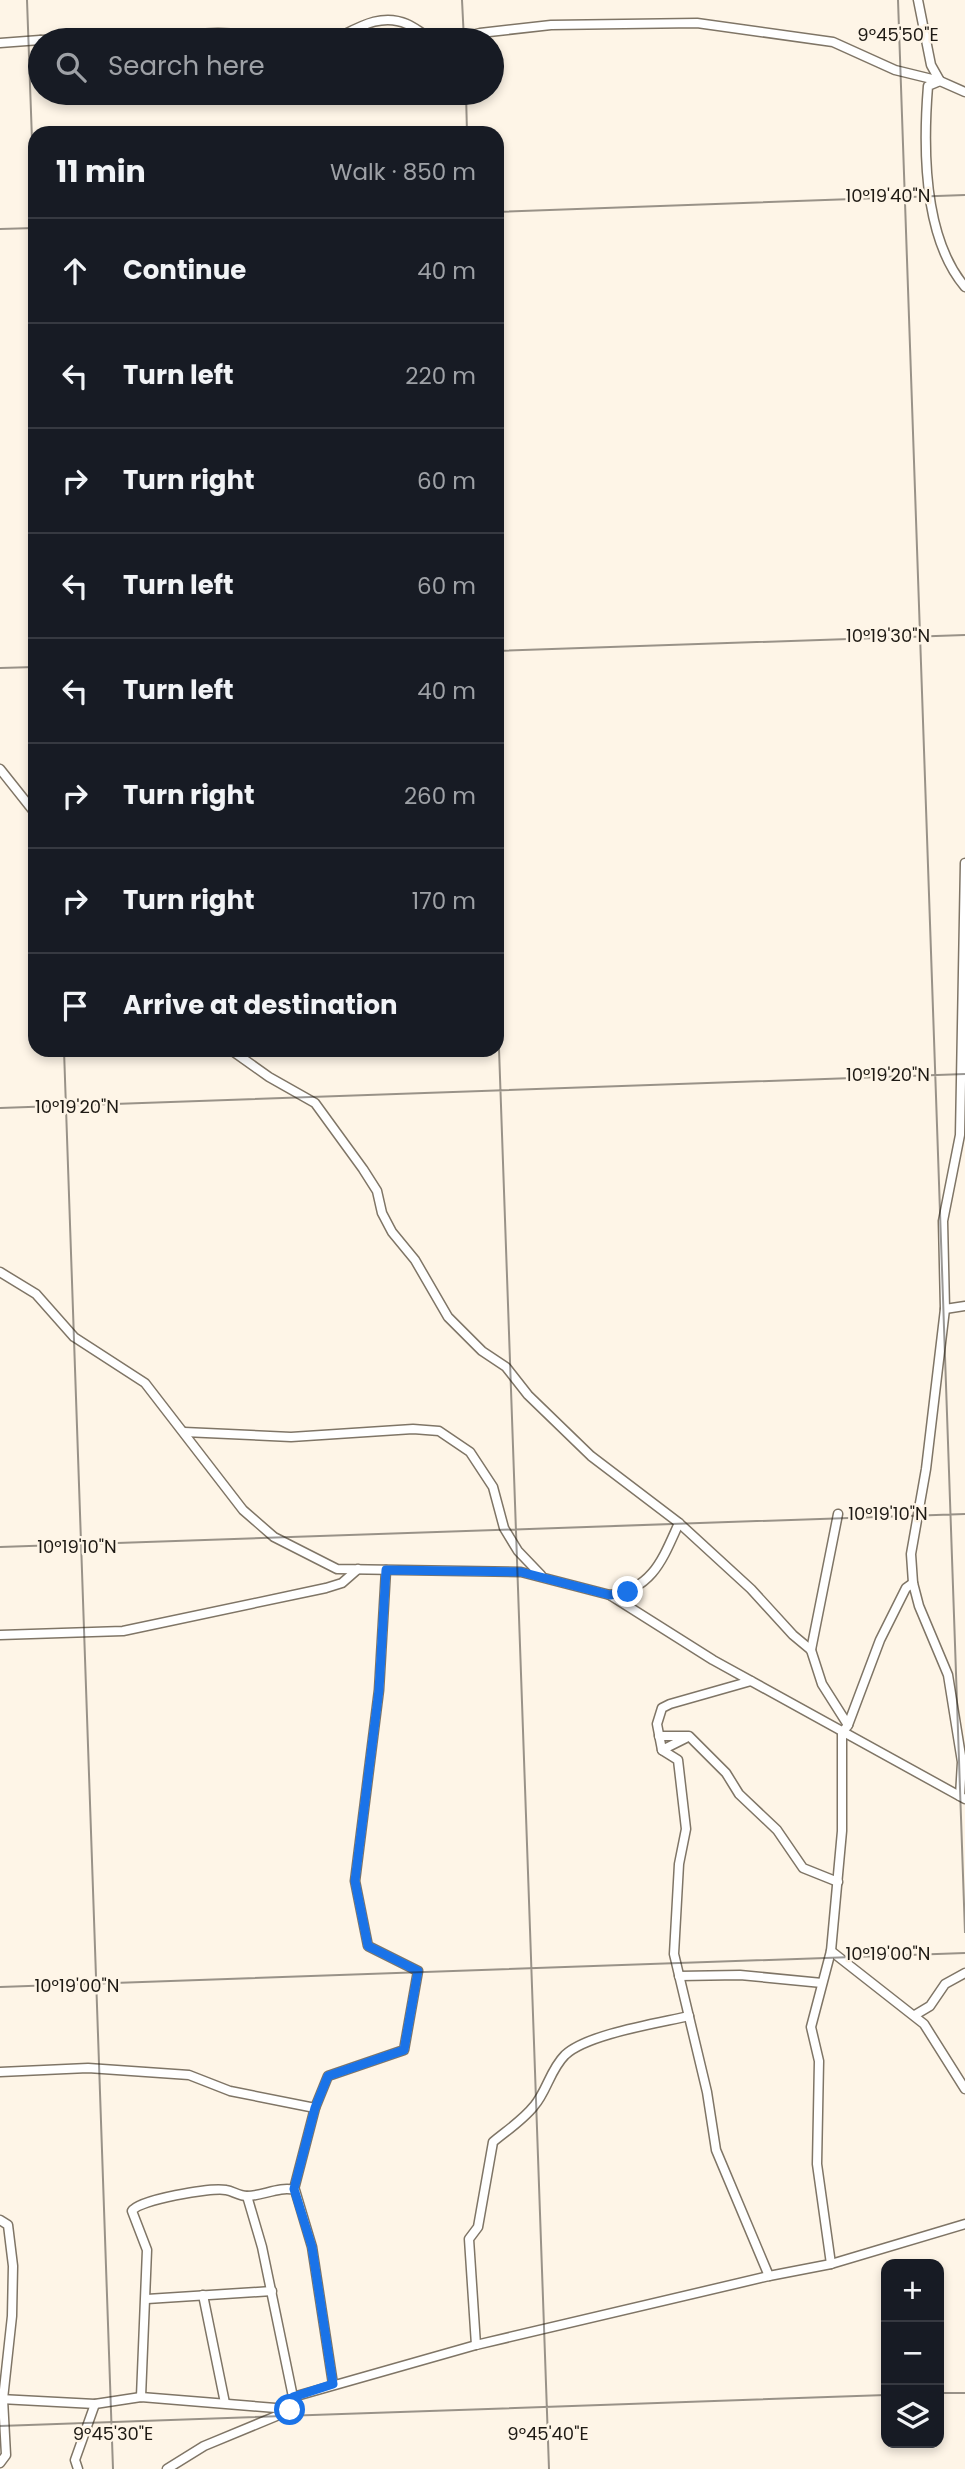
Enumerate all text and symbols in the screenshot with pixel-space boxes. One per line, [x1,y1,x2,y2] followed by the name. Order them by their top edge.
[857,22,939,47] text: 9°45'50"E
[28,28,504,105] search box
[52,48,90,86] icon: search
[108,48,265,84] text: Search here
[56,150,146,193] text: 11 min
[330,156,476,188] text: Walk · 850 m
[846,183,930,208] text: 10°19'40"N
[56,252,94,290] icon: ahead
[123,252,246,288] text: Continue
[417,255,476,287] text: 40 m
[56,357,94,395] icon: left
[123,357,234,393] text: Turn left
[405,360,476,392] text: 220 m
[56,462,94,500] icon: right
[123,462,255,498] text: Turn right
[417,465,476,497] text: 60 m
[56,567,94,605] icon: left
[123,567,234,603] text: Turn left
[417,570,476,602] text: 60 m
[846,623,930,648] text: 10°19'30"N
[56,672,94,710] icon: left
[123,672,234,708] text: Turn left
[417,675,476,707] text: 40 m
[56,777,94,815] icon: right
[123,777,255,813] text: Turn right
[404,780,476,812] text: 260 m
[56,882,94,920] icon: right
[123,882,255,918] text: Turn right
[412,885,476,917] text: 170 m
[56,987,94,1025] icon: arrive
[123,987,398,1023] text: Arrive at destination
[846,1062,930,1087] text: 10°19'20"N
[35,1094,119,1119] text: 10°19'20"N
[848,1501,928,1526] text: 10°19'10"N
[37,1534,117,1559] text: 10°19'10"N
[612,1576,643,1607] route end
[846,1941,930,1966] text: 10°19'00"N
[35,1973,119,1998] text: 10°19'00"N
[881,2259,944,2448] map controls
[881,2259,944,2322] button: +
[881,2322,944,2385] button: −
[881,2385,944,2448] button: layers
[274,2394,305,2425] route start
[73,2421,153,2446] text: 9°45'30"E
[507,2421,589,2446] text: 9°45'40"E

